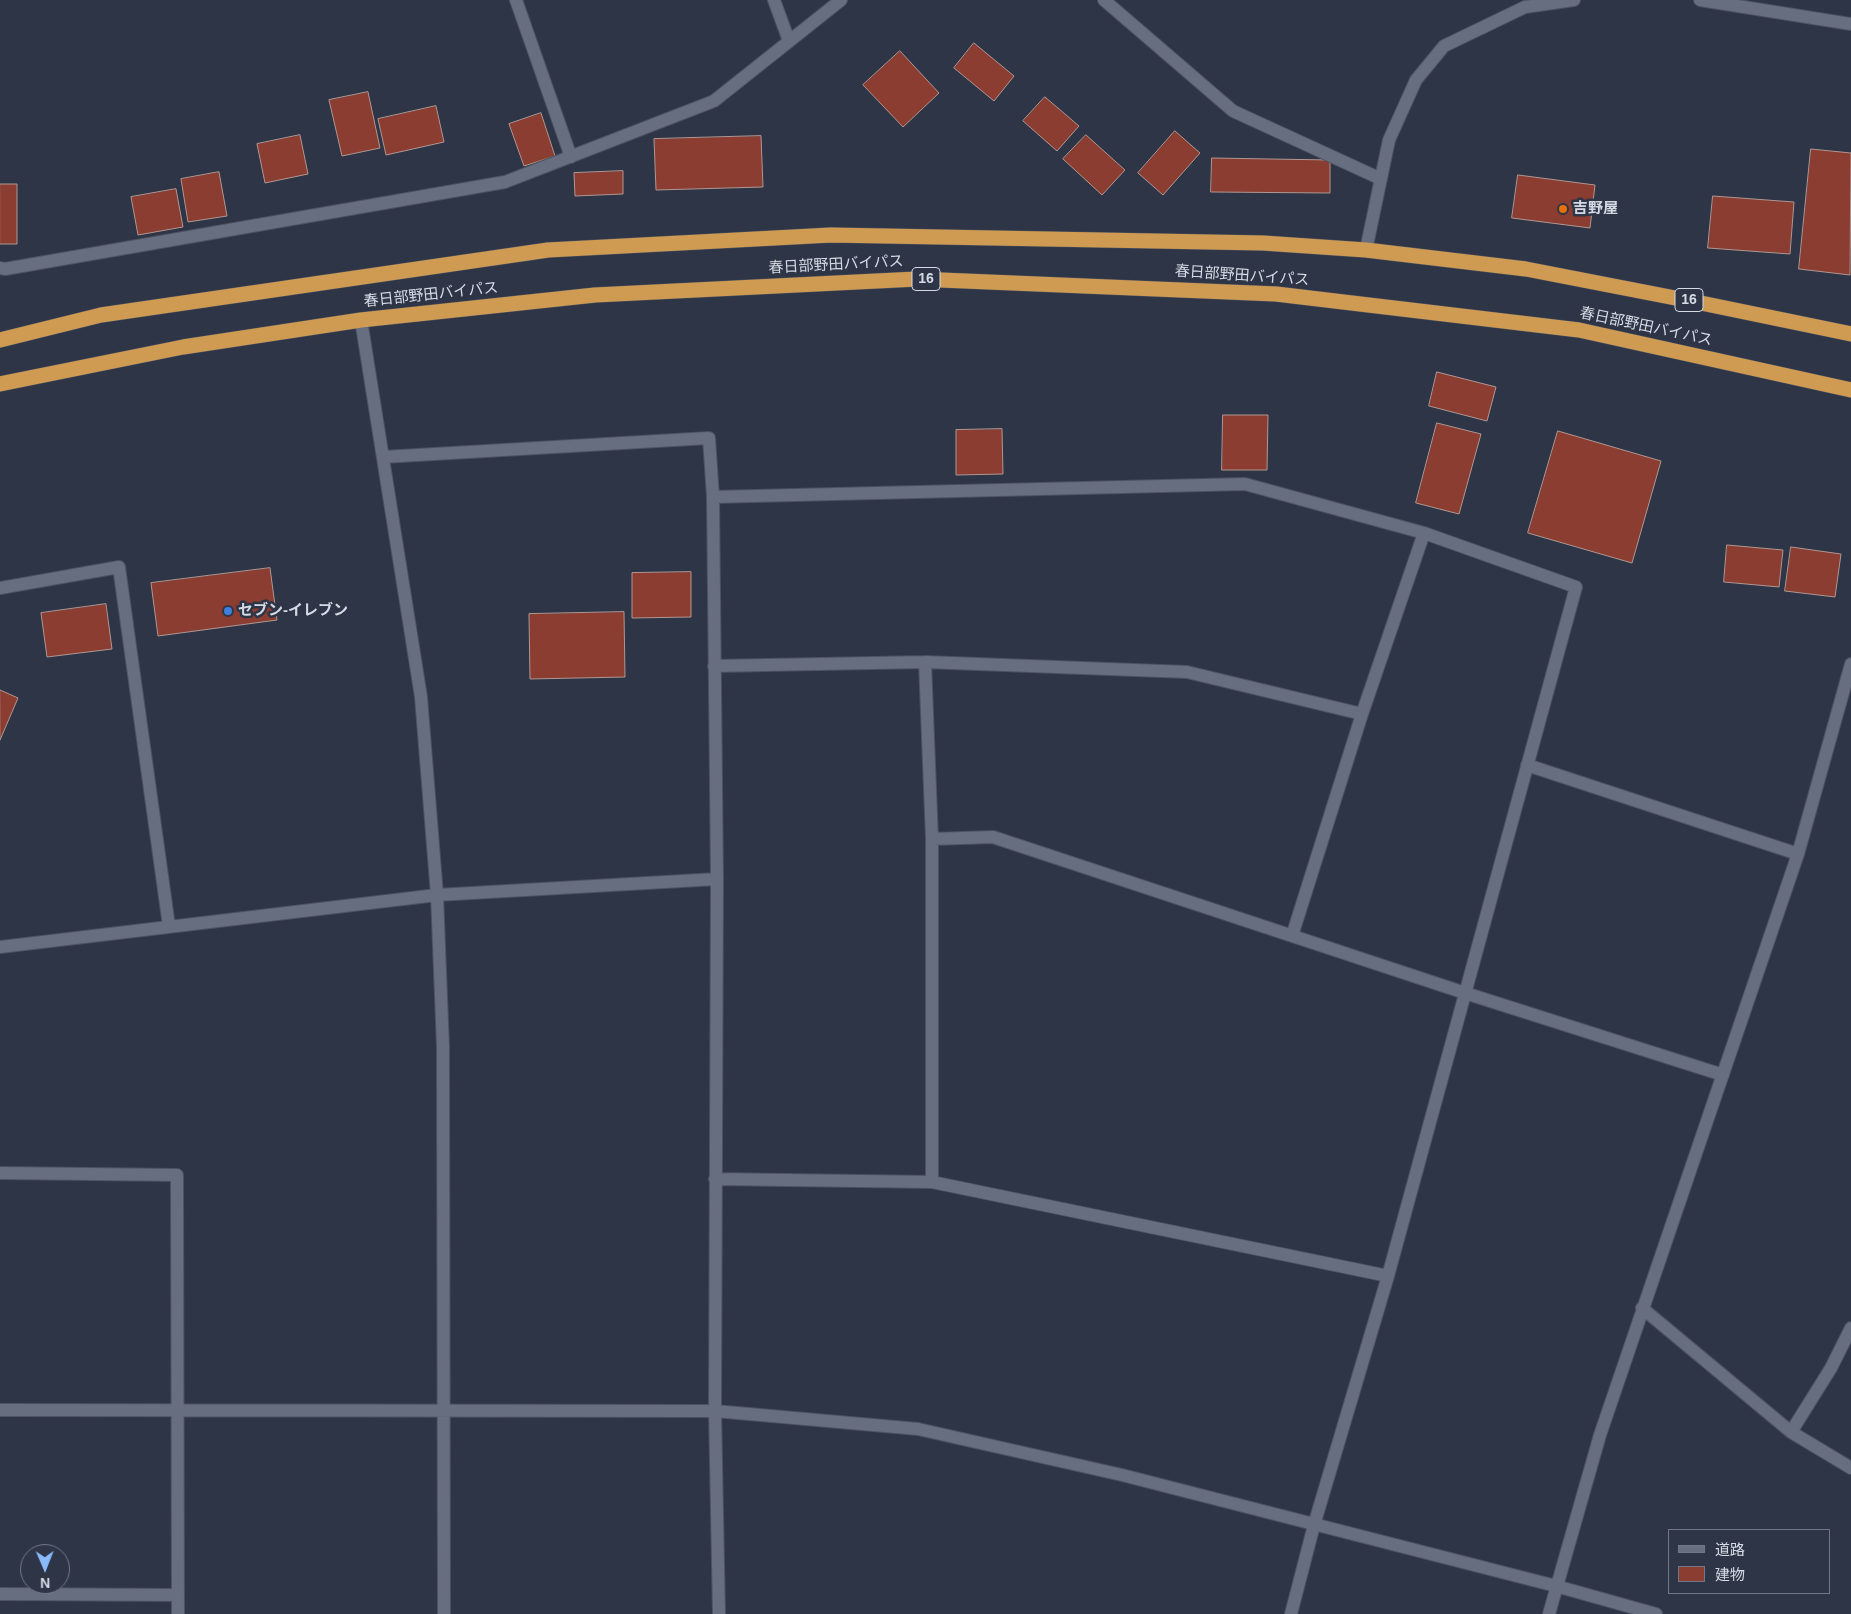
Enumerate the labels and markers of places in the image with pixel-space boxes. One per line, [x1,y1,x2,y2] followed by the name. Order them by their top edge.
[1573,200,1618,218] place label: 吉野屋
[1557,203,1569,215] marker: 吉野屋
[238,602,348,620] place label: セブン-イレブン
[222,605,234,617] marker: セブン-イレブン

